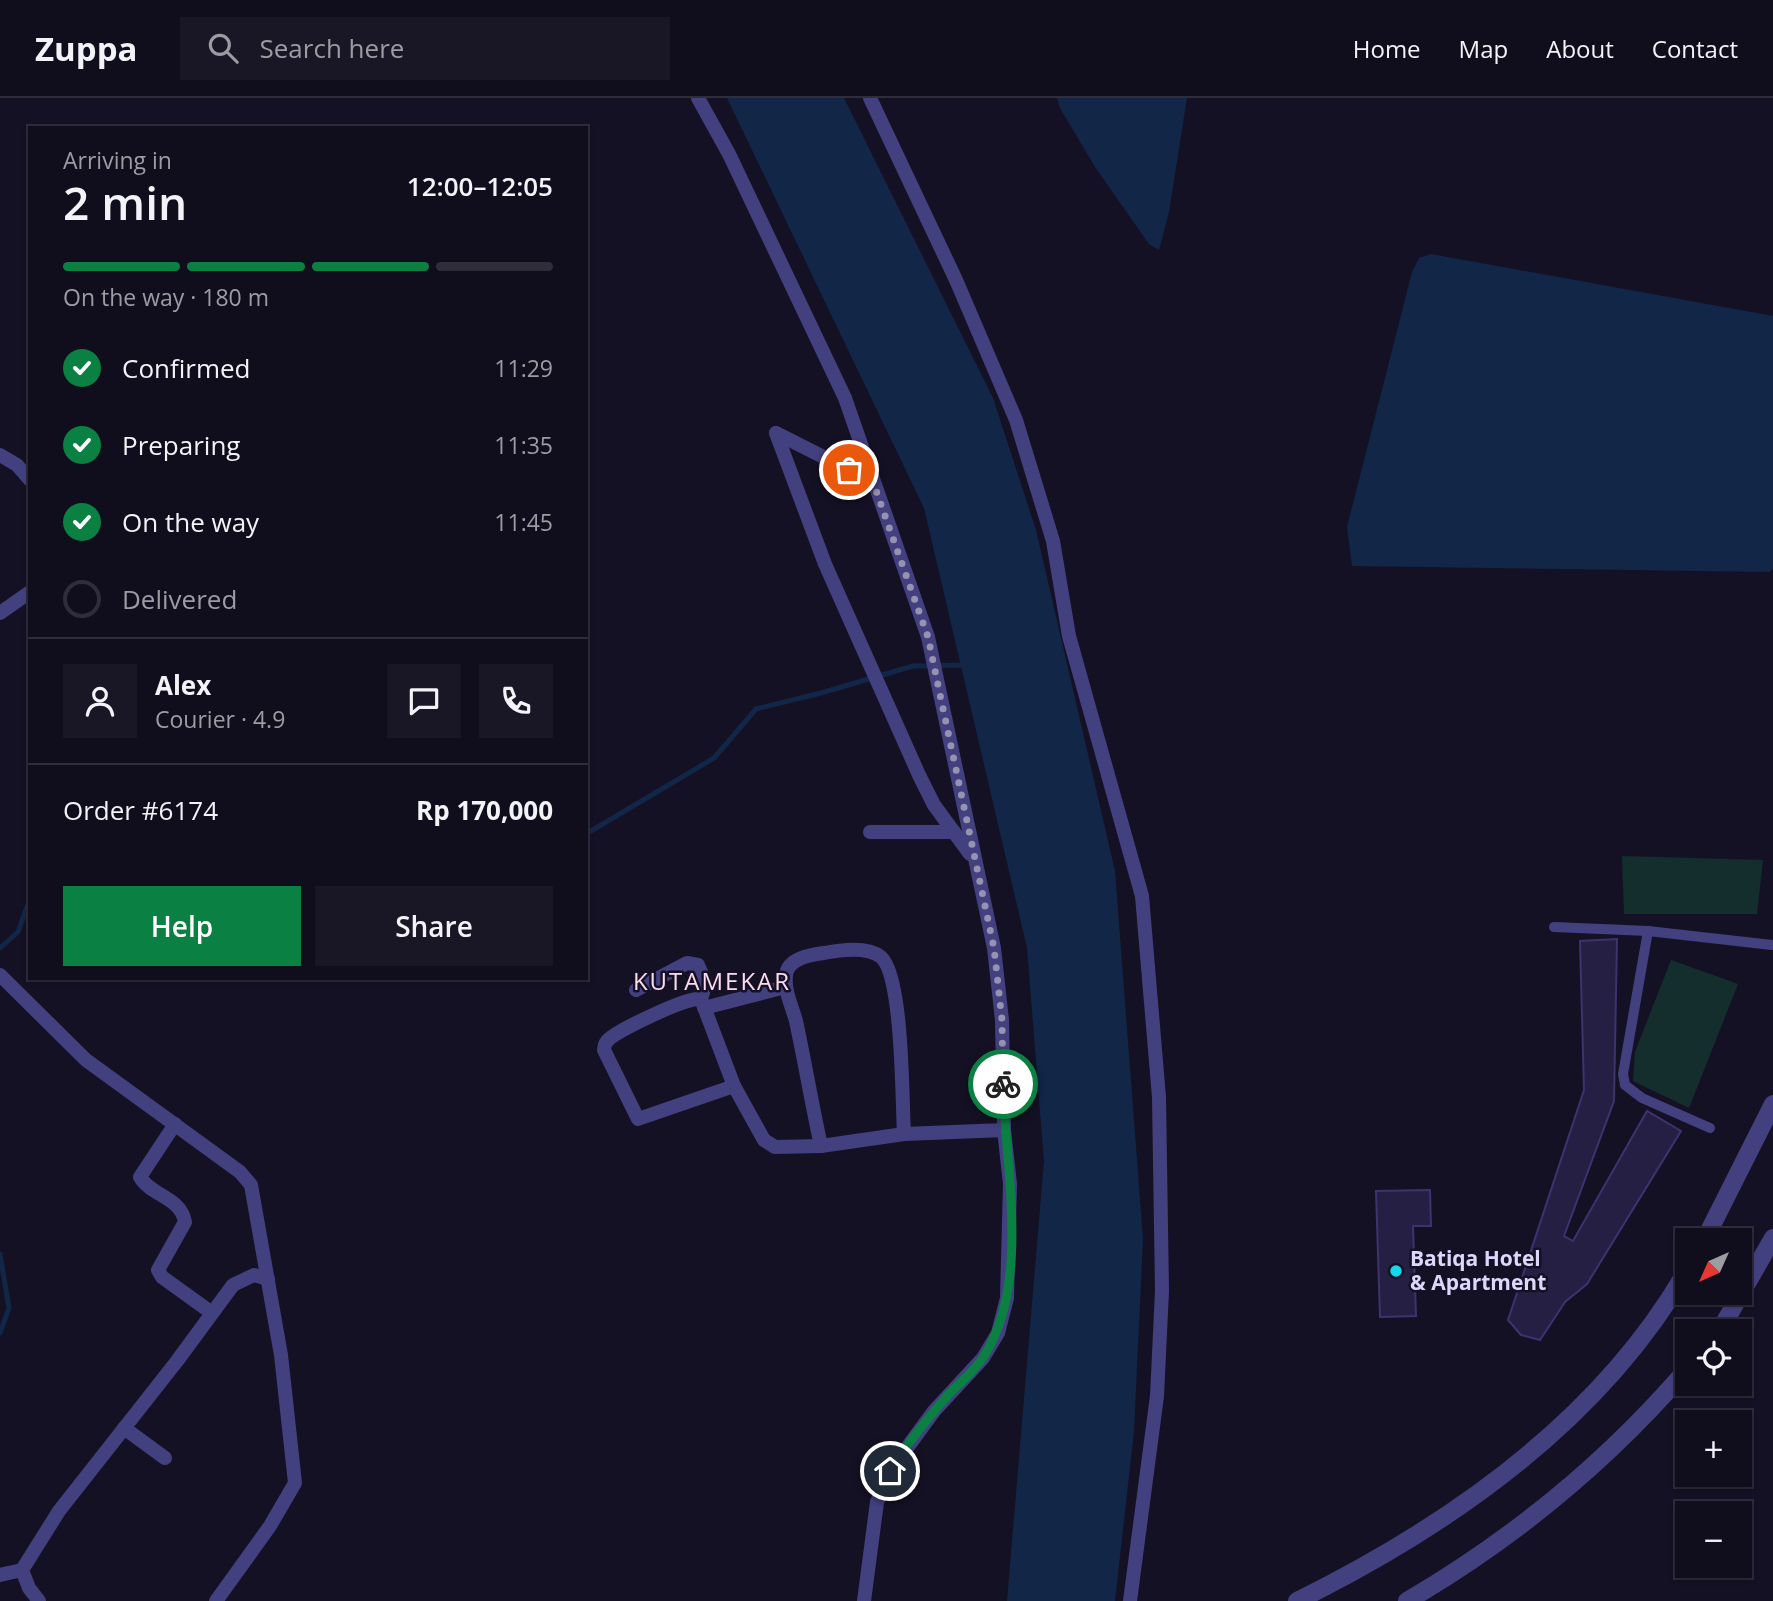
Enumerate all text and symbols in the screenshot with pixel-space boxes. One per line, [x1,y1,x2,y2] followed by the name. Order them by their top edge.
[180,17,670,80] search box
[35,26,138,71] text: Zuppa
[204,29,242,67] icon: search
[260,30,404,66] text: Search here
[1353,32,1421,65] text: Home
[1459,32,1508,65] text: Map
[1546,32,1614,65] text: About
[1652,32,1738,65] text: Contact
[63,144,172,176] text: Arriving in
[407,168,553,204] text: 12:00–12:05
[63,171,187,233] text: 2 min
[63,281,269,313] text: On the way · 180 m
[63,349,101,387] icon: check
[122,350,250,386] text: Confirmed
[494,352,553,384] text: 11:29
[63,426,101,464] icon: check
[122,427,240,463] text: Preparing
[494,429,553,461] text: 11:35
[819,440,879,500] pin
[830,451,868,489] icon: bag
[63,503,101,541] icon: check
[122,504,259,540] text: On the way
[494,506,553,538] text: 11:45
[122,581,237,617] text: Delivered
[63,664,137,738] button: person
[387,664,461,738] button: chat
[479,664,553,738] button: phone
[155,667,211,703] text: Alex
[155,703,285,735] text: Courier · 4.9
[63,792,218,828] text: Order #6174
[416,792,553,828] text: Rp 170,000
[63,886,301,966] button: Help
[315,886,553,966] button: Share
[633,964,791,997] district label: KUTAMEKAR
[968,1049,1038,1119] courier
[984,1065,1022,1103] icon: bike
[1675,1228,1752,1306] north arrow
[1675,1228,1752,1578] map controls
[1410,1244,1546,1296] place label: Batiqa Hotel & Apartment
[1388,1263,1404,1279] marker: Batiqa Hotel & Apartment
[1675,1319,1752,1396] button: locate
[1675,1410,1752,1487] button: +
[860,1441,920,1501] pin
[871,1452,909,1490] icon: home
[1675,1501,1752,1578] button: −

